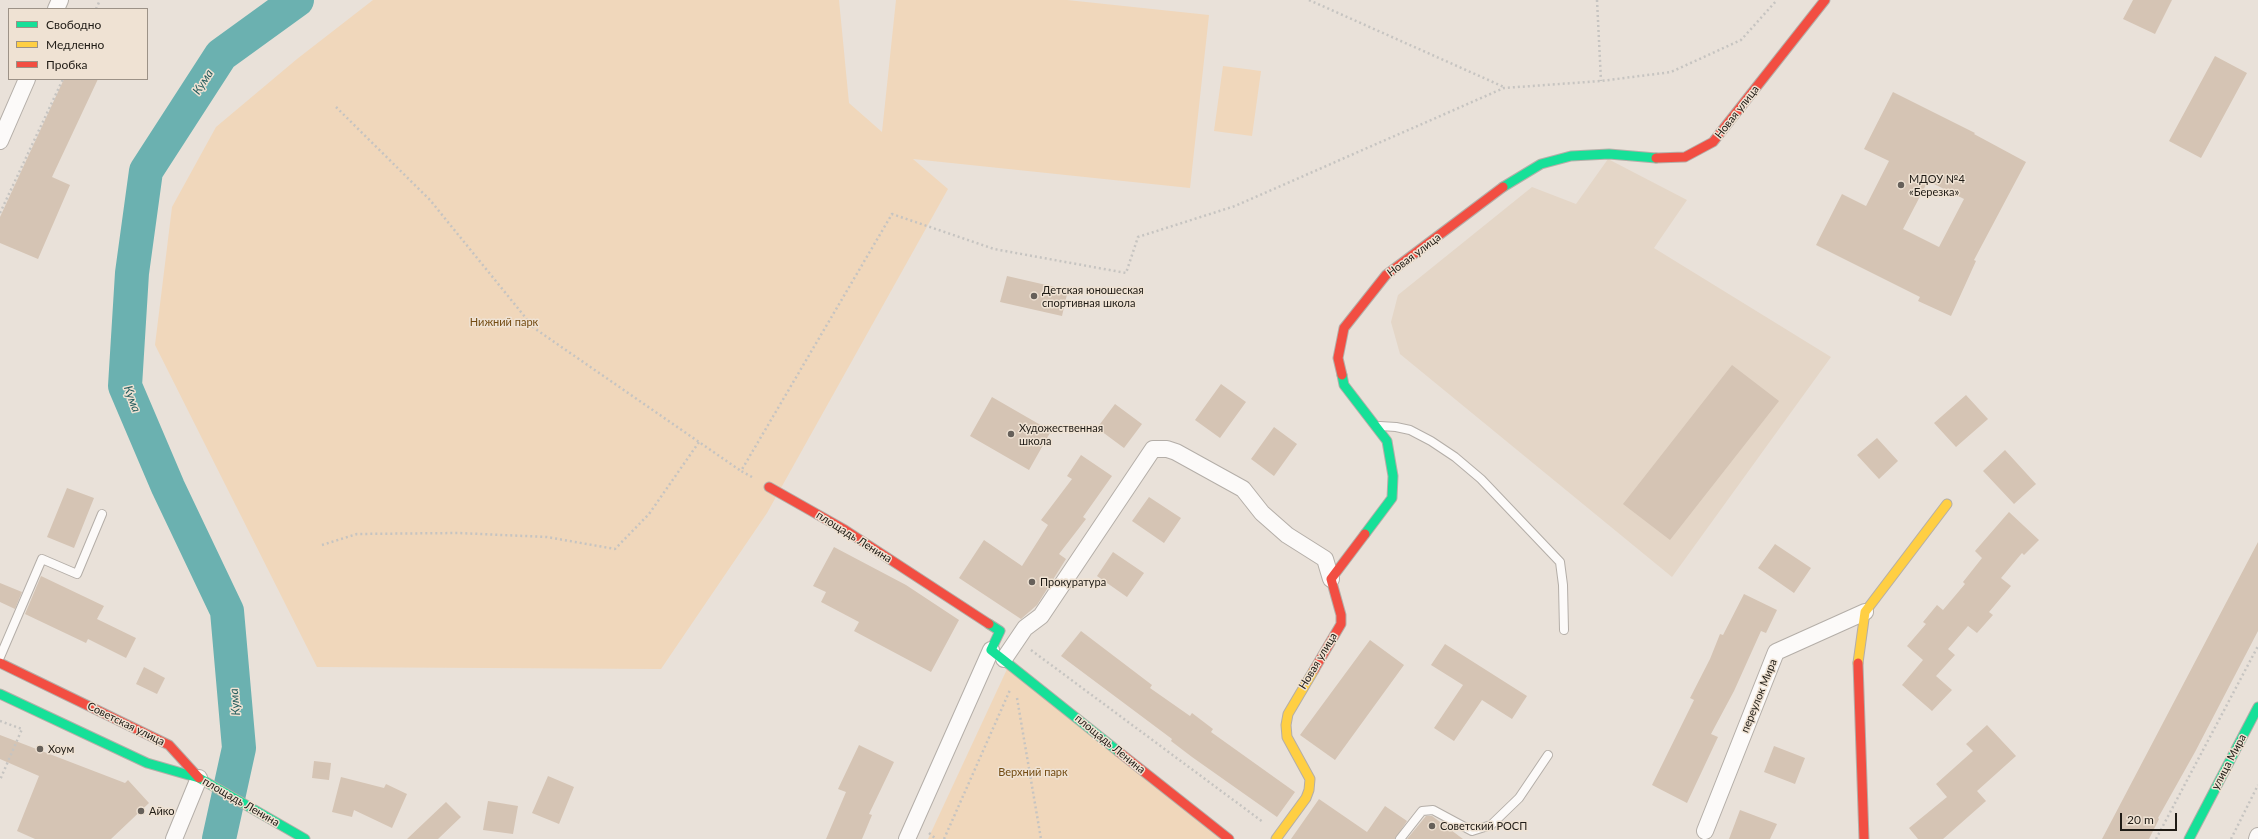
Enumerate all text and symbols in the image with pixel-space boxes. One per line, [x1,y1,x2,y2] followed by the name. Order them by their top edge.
[8,8,148,80] legend
[46,17,101,32] text: Свободно
[46,37,104,52] text: Медленно
[46,57,87,72] text: Пробка
[190,67,216,97] water label: Кума
[1712,83,1762,141] street label: Новая улица
[1909,172,1965,198] place label: МДОУ №4 «Березка»
[1896,180,1906,190] marker: МДОУ №4 «Березка»
[1385,231,1443,279] street label: Новая улица
[1042,283,1144,309] place label: Детская юношеская спортивная школа
[1029,291,1039,301] marker: Детская юношеская спортивная школа
[470,315,538,329] park label: Нижний парк
[121,384,143,414] water label: Кума
[1019,421,1103,447] place label: Художественная школа
[1006,429,1016,439] marker: Художественная школа
[814,508,894,566] street label: площадь Ленина
[1040,575,1106,589] place label: Прокуратура
[1027,577,1037,587] marker: Прокуратура
[1296,630,1340,692] street label: Новая улица
[1738,657,1780,735] street label: переулок Мира
[227,688,243,716] water label: Кума
[85,700,167,748] street label: Советская улица
[1072,712,1148,776] street label: площадь Ленина
[2209,732,2249,792] street label: улица Мира
[48,742,74,756] place label: Хоум
[35,744,45,754] marker: Хоум
[998,765,1068,779] park label: Верхний парк
[200,775,282,829] street label: площадь Ленина
[149,804,174,818] place label: Айко
[2122,805,2179,831] scale bar
[136,806,146,816] marker: Айко
[2127,812,2154,827] text: 20 m
[1440,819,1527,833] place label: Советский РОСП
[1427,821,1437,831] marker: Советский РОСП

